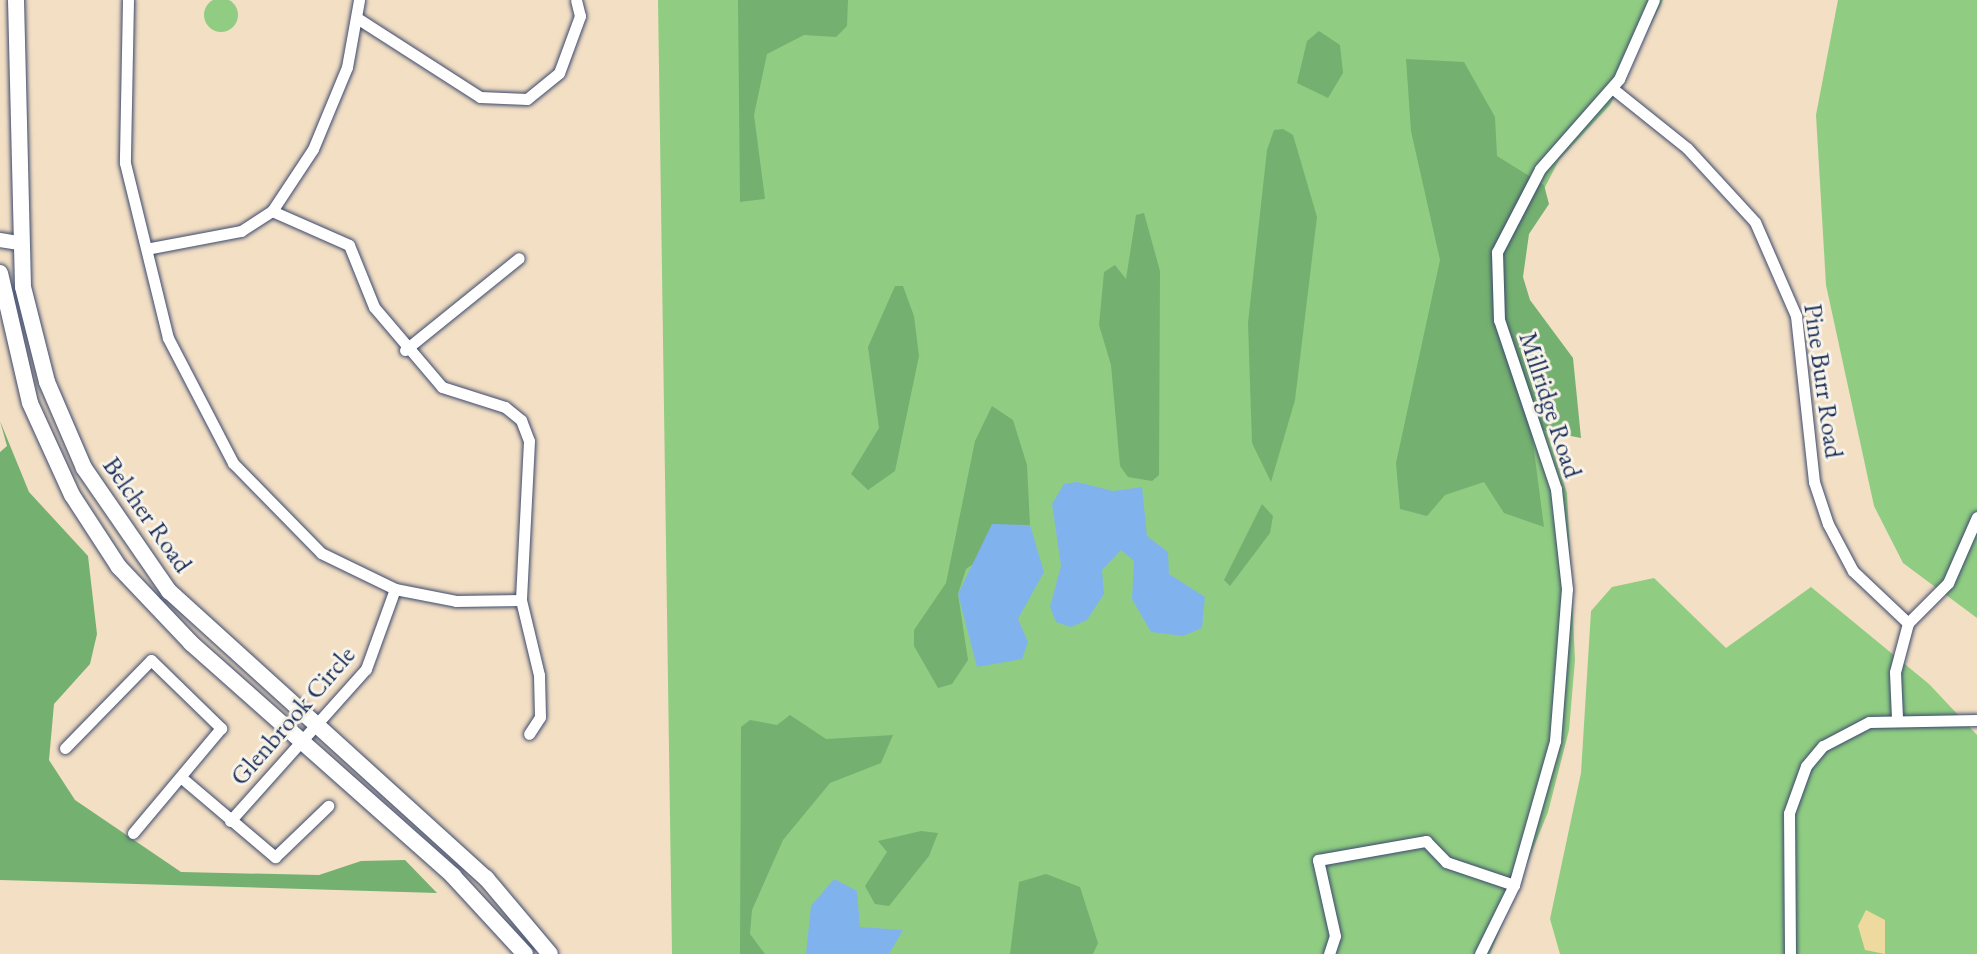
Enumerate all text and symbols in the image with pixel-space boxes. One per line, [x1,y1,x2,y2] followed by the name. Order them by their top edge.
[1797,302,1849,460] street label: Pine Burr Road
[1512,328,1588,482] street label: Millridge Road
[96,451,198,579] street label: Belcher Road
[224,640,362,792] street label: Glenbrook Circle

